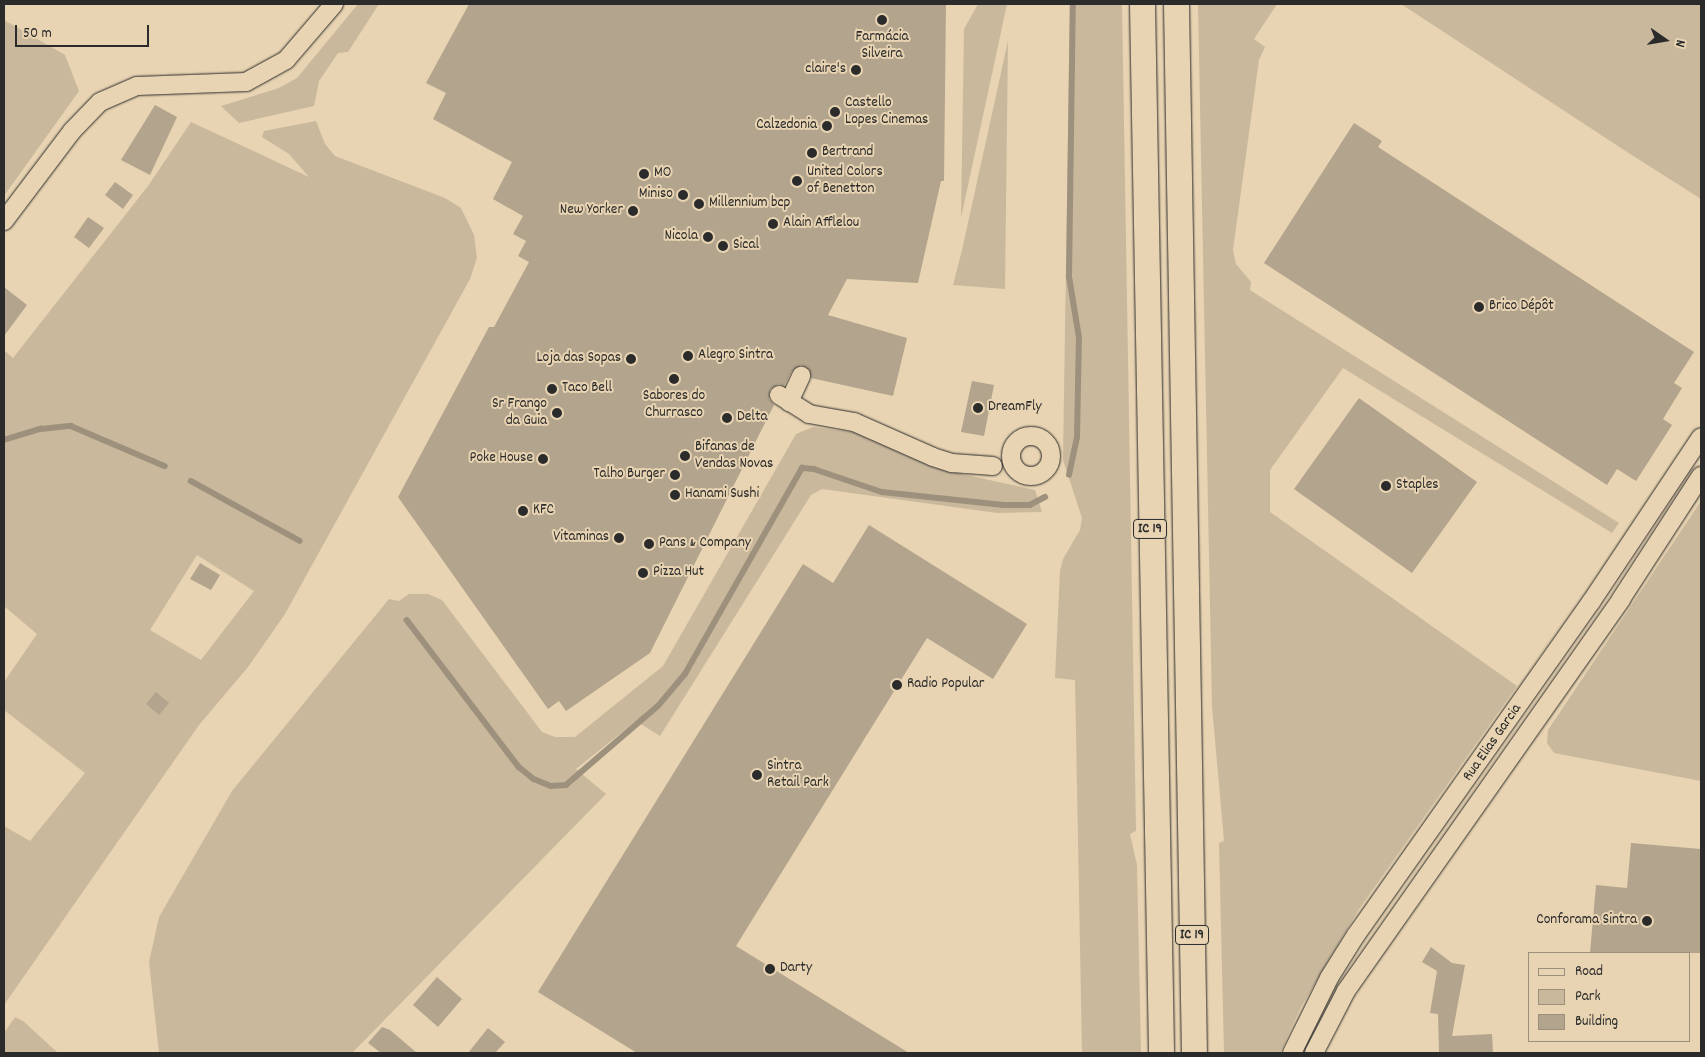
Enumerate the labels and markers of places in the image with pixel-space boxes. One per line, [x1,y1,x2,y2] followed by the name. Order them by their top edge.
[876,14,888,26] marker: Farmácia Silveira
[856,28,908,63] place label: Farmácia Silveira
[805,61,846,79] place label: claire's
[850,64,862,76] marker: claire's
[845,94,928,129] place label: Castello Lopes Cinemas
[829,106,841,118] marker: Castello Lopes Cinemas
[756,117,817,135] place label: Calzedonia
[821,120,833,132] marker: Calzedonia
[822,144,873,162] place label: Bertrand
[806,147,818,159] marker: Bertrand
[807,163,883,198] place label: United Colors of Benetton
[654,165,671,183] place label: MO
[638,168,650,180] marker: MO
[791,175,803,187] marker: United Colors of Benetton
[639,186,673,204] place label: Miniso
[677,189,689,201] marker: Miniso
[709,195,791,213] place label: Millennium bcp
[693,198,705,210] marker: Millennium bcp
[560,202,623,220] place label: New Yorker
[627,205,639,217] marker: New Yorker
[783,215,859,233] place label: Alain Afflelou
[767,218,779,230] marker: Alain Afflelou
[665,228,698,246] place label: Nicola
[702,231,714,243] marker: Nicola
[733,237,759,255] place label: Sical
[717,240,729,252] marker: Sical
[1489,298,1554,316] place label: Brico Dépôt
[1473,301,1485,313] marker: Brico Dépôt
[698,347,773,365] place label: Alegro Sintra
[536,350,621,368] place label: Loja das Sopas
[682,350,694,362] marker: Alegro Sintra
[625,353,637,365] marker: Loja das Sopas
[668,373,680,385] marker: Sabores do Churrasco
[562,380,612,398] place label: Taco Bell
[546,383,558,395] marker: Taco Bell
[643,387,705,422] place label: Sabores do Churrasco
[492,395,547,430] place label: Sr Frango da Guia
[988,399,1042,417] place label: DreamFly
[972,402,984,414] marker: DreamFly
[551,407,563,419] marker: Sr Frango da Guia
[737,409,767,427] place label: Delta
[721,412,733,424] marker: Delta
[695,438,773,473] place label: Bifanas de Vendas Novas
[470,450,533,468] place label: Poke House
[679,450,691,462] marker: Bifanas de Vendas Novas
[537,453,549,465] marker: Poke House
[594,466,665,484] place label: Talho Burger
[669,469,681,481] marker: Talho Burger
[1396,477,1439,495] place label: Staples
[1380,480,1392,492] marker: Staples
[685,486,759,504] place label: Hanami Sushi
[669,489,681,501] marker: Hanami Sushi
[533,502,554,520] place label: KFC
[517,505,529,517] marker: KFC
[553,529,609,547] place label: Vitaminas
[613,532,625,544] marker: Vitaminas
[659,535,751,553] place label: Pans & Company
[643,538,655,550] marker: Pans & Company
[653,564,704,582] place label: Pizza Hut
[637,567,649,579] marker: Pizza Hut
[907,676,984,694] place label: Radio Popular
[891,679,903,691] marker: Radio Popular
[767,757,829,792] place label: Sintra Retail Park
[751,769,763,781] marker: Sintra Retail Park
[1536,912,1637,930] place label: Conforama Sintra
[1641,915,1653,927] marker: Conforama Sintra
[780,960,812,978] place label: Darty
[764,963,776,975] marker: Darty

